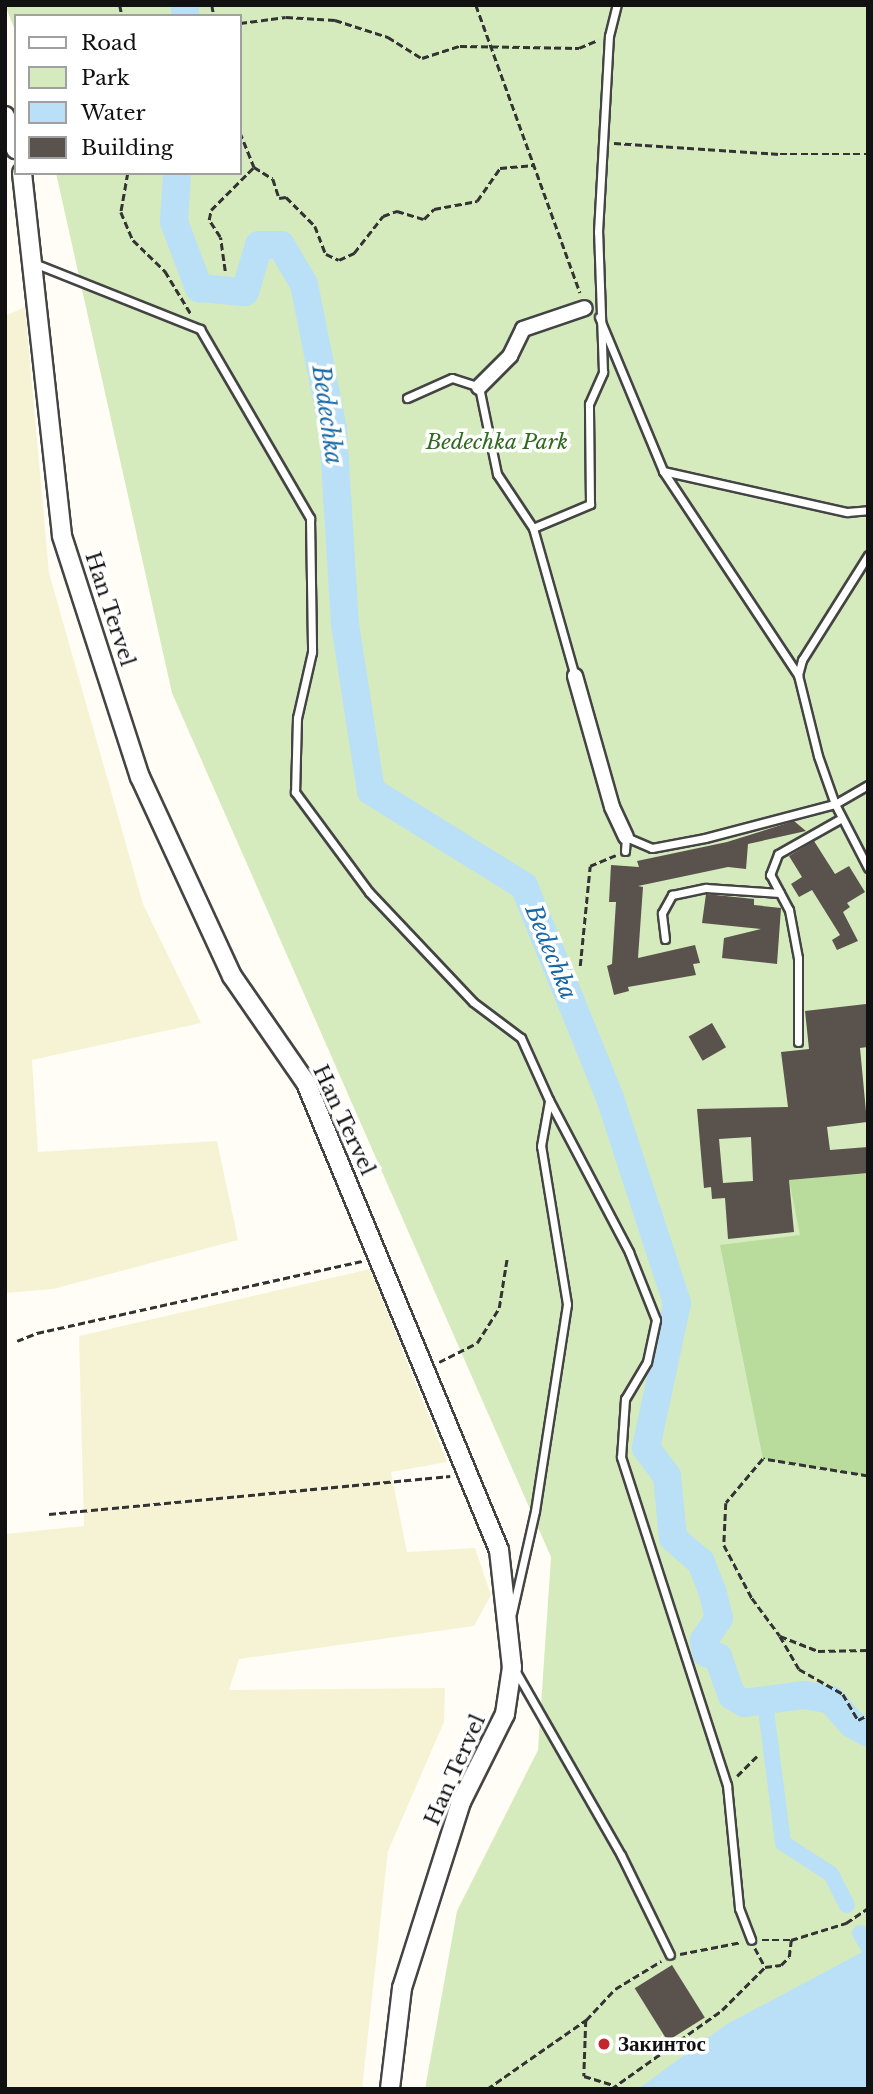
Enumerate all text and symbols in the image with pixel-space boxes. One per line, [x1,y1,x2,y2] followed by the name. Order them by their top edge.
[14,14,242,175] legend
[81,30,137,56] text: Road
[81,65,130,91] text: Park
[81,100,145,126] text: Water
[81,135,173,161] text: Building
[306,364,348,466] water label: Bedechka
[426,429,568,455] park label: Bedechka Park
[80,548,140,670] street label: Han Tervel
[520,901,582,1003] water label: Bedechka
[307,1061,381,1179] street label: Han Tervel
[419,1710,491,1830] street label: Han Tervel
[618,2031,706,2057] place label: Закинтос
[596,2036,612,2052] marker: Закинтос

